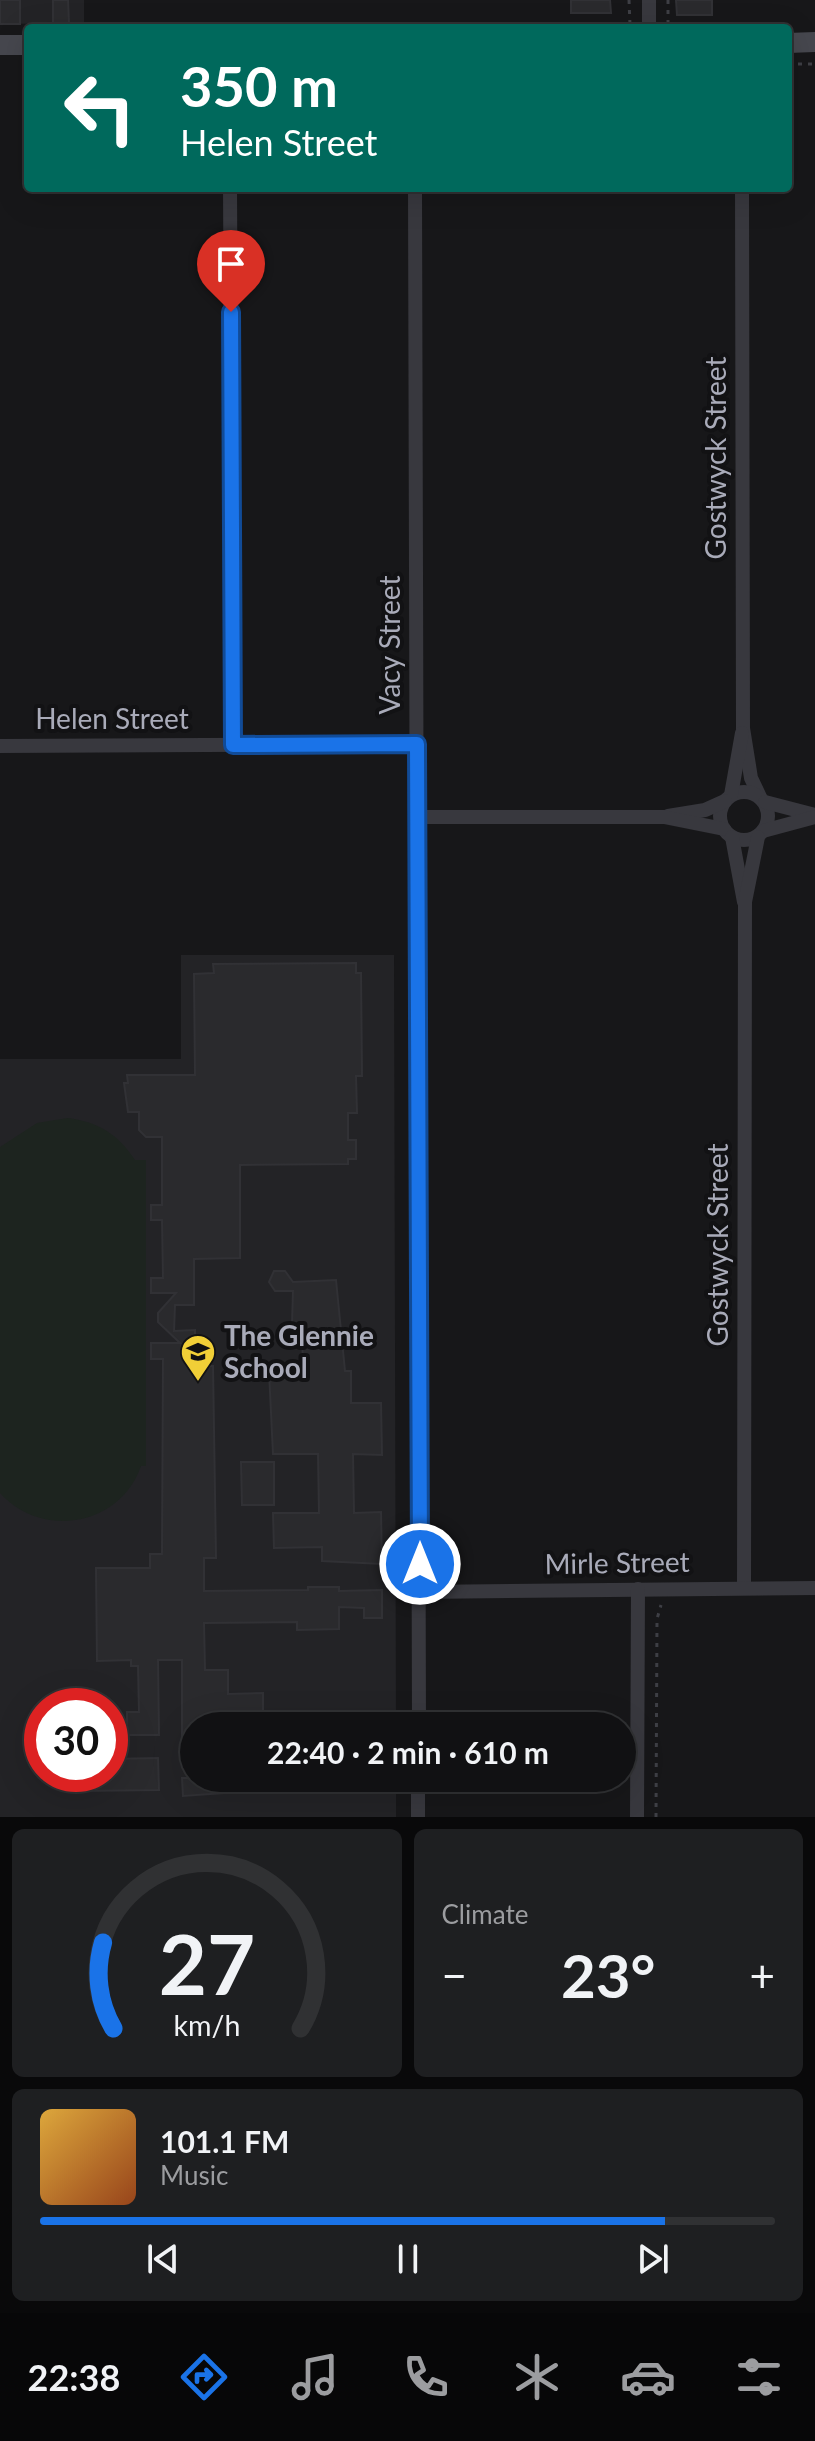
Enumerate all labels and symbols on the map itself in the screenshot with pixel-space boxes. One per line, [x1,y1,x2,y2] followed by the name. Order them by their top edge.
[197,230,265,312] pin
[698,357,732,559] street label: Gostwyck Street
[372,576,406,714] street label: Vacy Street
[35,701,189,735] street label: Helen Street
[700,1144,734,1346] street label: Gostwyck Street
[224,1318,374,1384] place label: The Glennie School
[179,1333,217,1383] school or university icon: The Glennie School
[378,1522,462,1606] position arrow
[544,1544,690,1580] street label: Mirle Street
[24,1688,128,1792] speed limit sign: 30

